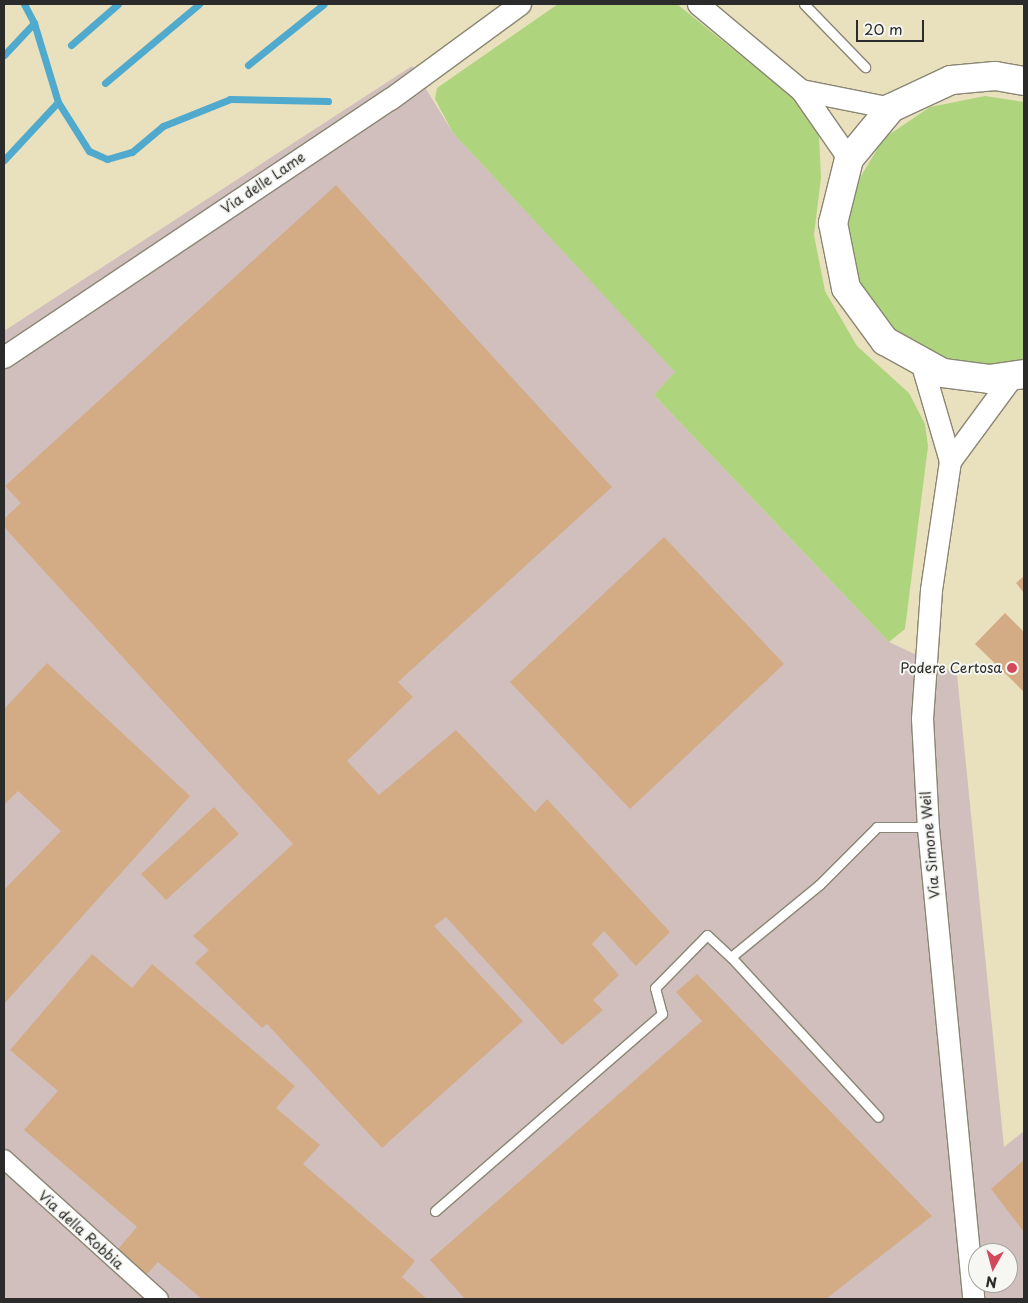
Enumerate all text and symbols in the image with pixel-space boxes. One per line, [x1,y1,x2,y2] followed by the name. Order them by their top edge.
[858,10,926,42] scale bar
[864,17,903,40] text: 20 m
[218,149,308,217] street label: Via delle Lame
[899,660,1002,676] place label: Podere Certosa
[1006,662,1018,674] marker: Podere Certosa
[917,790,943,900] street label: Via Simone Weil
[35,1188,127,1272] street label: Via della Robbia
[968,1243,1018,1293] north arrow
[984,1271,998,1293] text: N

